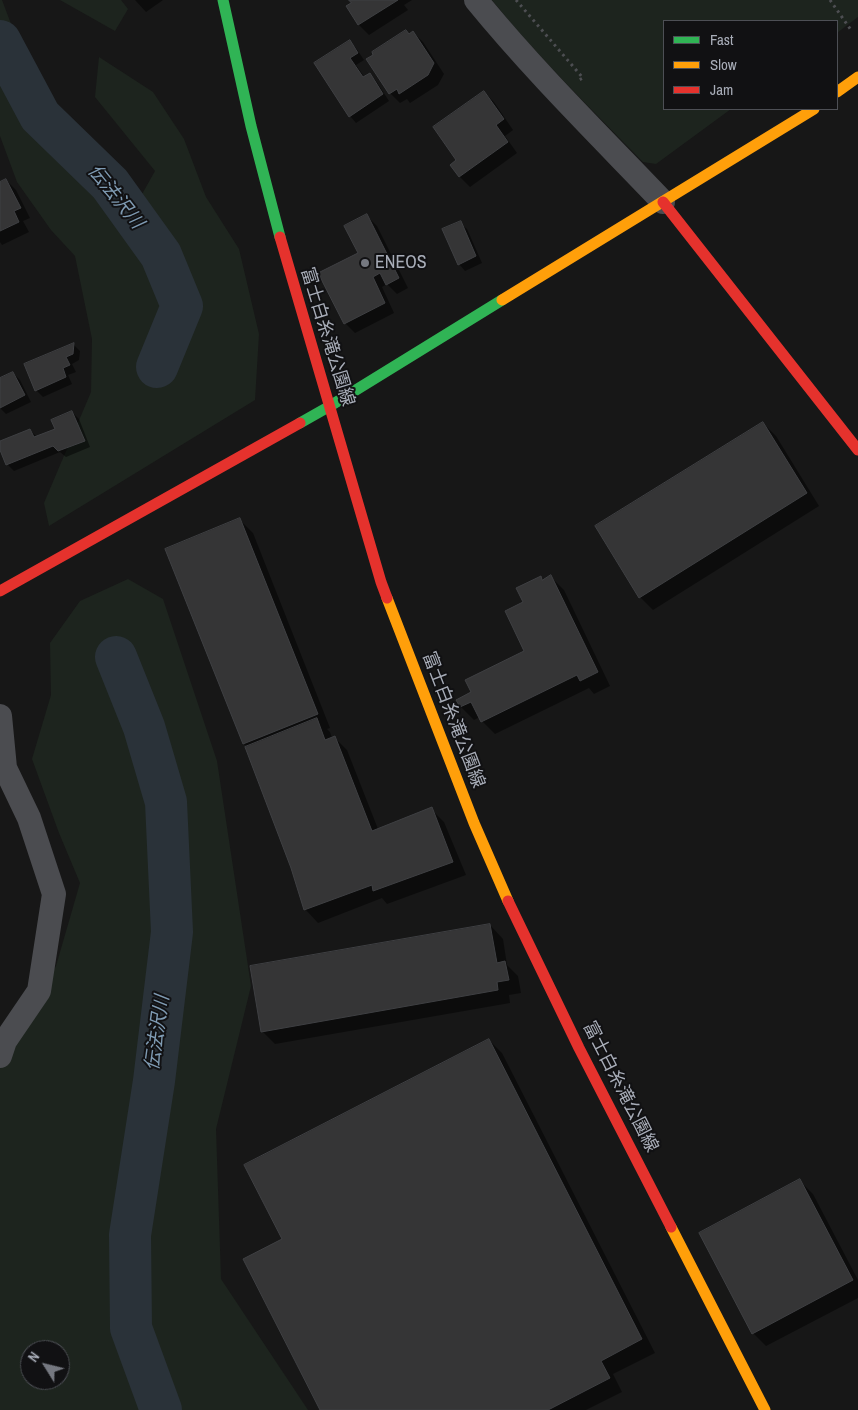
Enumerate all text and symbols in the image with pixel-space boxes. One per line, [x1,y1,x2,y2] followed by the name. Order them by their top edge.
[663,20,838,110] legend
[710,29,733,50] text: Fast
[710,54,737,75] text: Slow
[710,79,733,100] text: Jam
[82,160,148,234] water label: 伝法沢川
[375,252,427,274] place label: ENEOS
[359,257,371,269] marker: ENEOS
[296,265,358,409] street label: 富士白糸滝公園線
[417,649,489,791] street label: 富士白糸滝公園線
[141,994,175,1072] water label: 伝法沢川
[578,1018,662,1156] street label: 富士白糸滝公園線
[20,1340,70,1390] north arrow
[24,1348,43,1365] text: N

